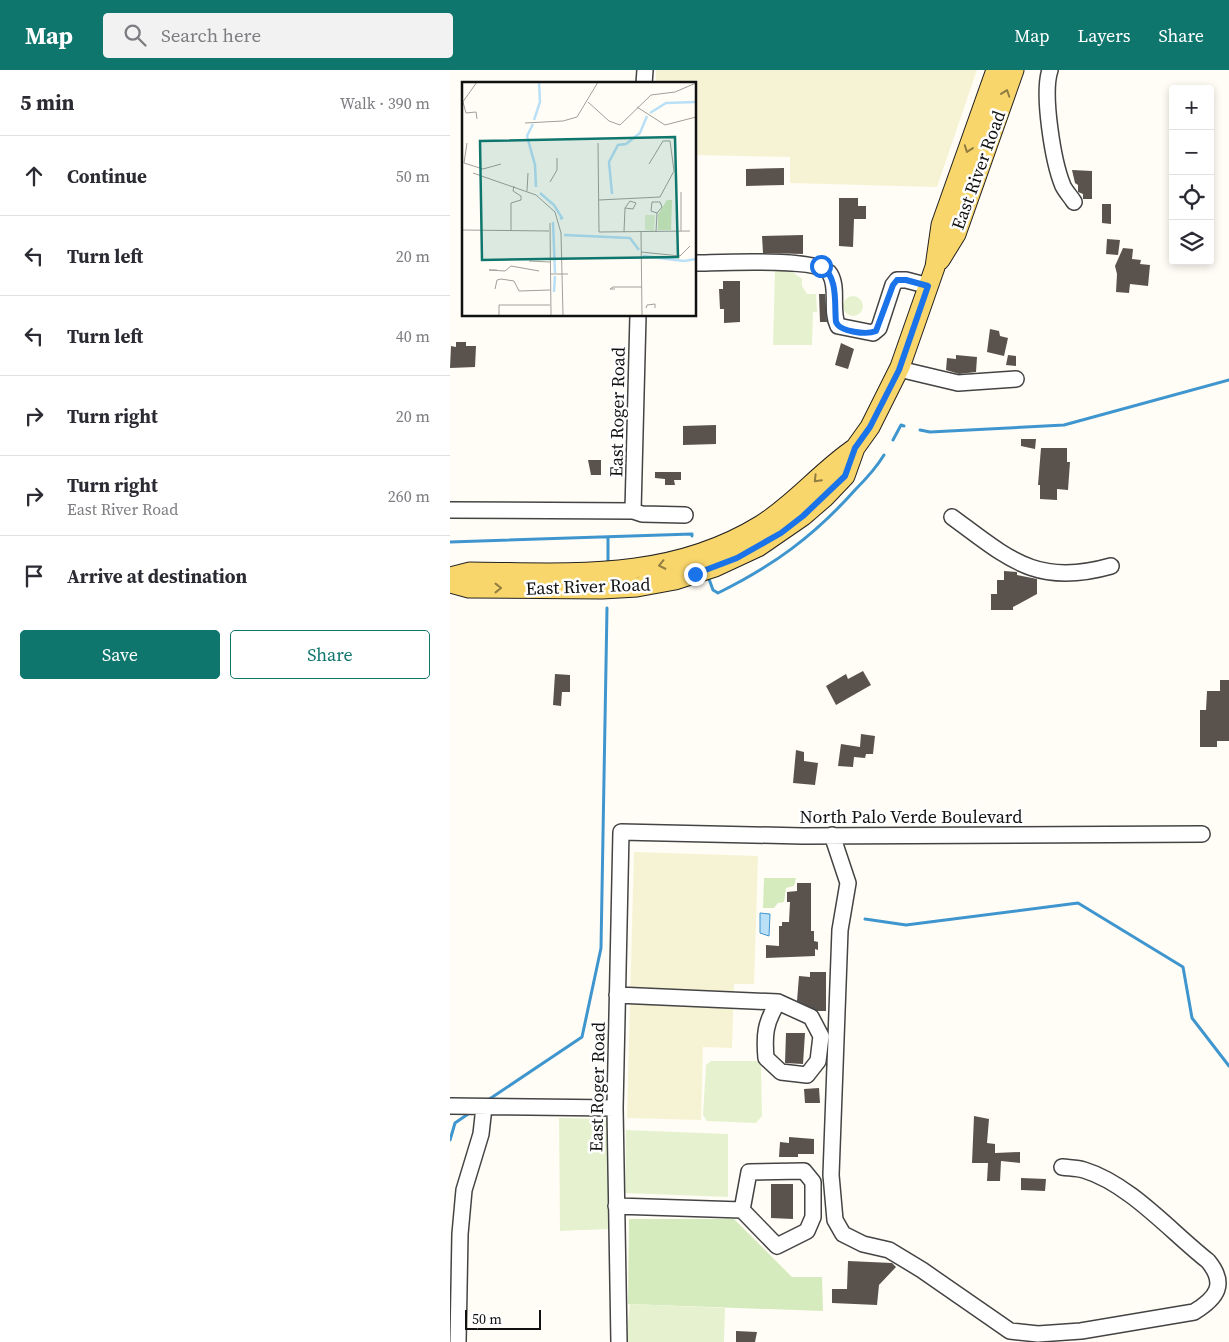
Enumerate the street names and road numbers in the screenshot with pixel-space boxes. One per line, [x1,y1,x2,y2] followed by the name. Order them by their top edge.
[945,107,1011,233] street label: East River Road
[603,347,631,477] street label: East Roger Road
[525,571,651,601] street label: East River Road
[800,804,1022,829] street label: North Palo Verde Boulevard
[583,1022,611,1152] street label: East Roger Road

